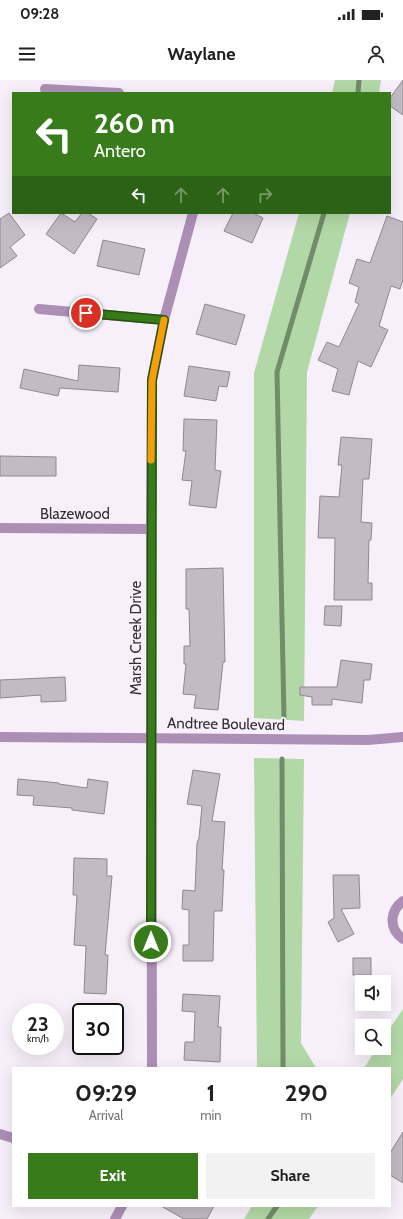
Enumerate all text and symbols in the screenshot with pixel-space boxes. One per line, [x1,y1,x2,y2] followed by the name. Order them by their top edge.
[20,5,59,23] text: 09:28
[16,43,38,65] icon: menu
[168,43,235,65] text: Waylane
[365,43,387,65] icon: person
[94,106,175,140] text: 260 m
[28,108,80,160] icon: left
[94,140,146,162] text: Antero
[128,184,150,206] icon: left
[170,184,192,206] icon: ahead
[212,184,234,206] icon: ahead
[254,184,276,206] icon: right
[69,296,103,330] pin
[75,302,97,324] icon: arrive
[40,505,110,523] street label: Blazewood
[127,580,145,695] street label: Marsh Creek Drive
[167,714,285,734] street label: Andtree Boulevard
[130,921,172,963] position arrow
[355,975,391,1055] map controls
[355,975,391,1011] button: sound
[72,1003,124,1055] speed limit sign: 30
[27,1012,49,1036] text: 23
[355,1019,391,1055] button: search
[27,1032,49,1045] text: km/h
[75,1078,137,1107] text: 09:29
[206,1078,215,1107] text: 1
[285,1078,328,1107] text: 290
[89,1107,123,1123] text: Arrival
[200,1107,222,1123] text: min
[301,1107,312,1123] text: m
[28,1153,198,1199] button: Exit
[206,1153,375,1199] button: Share

